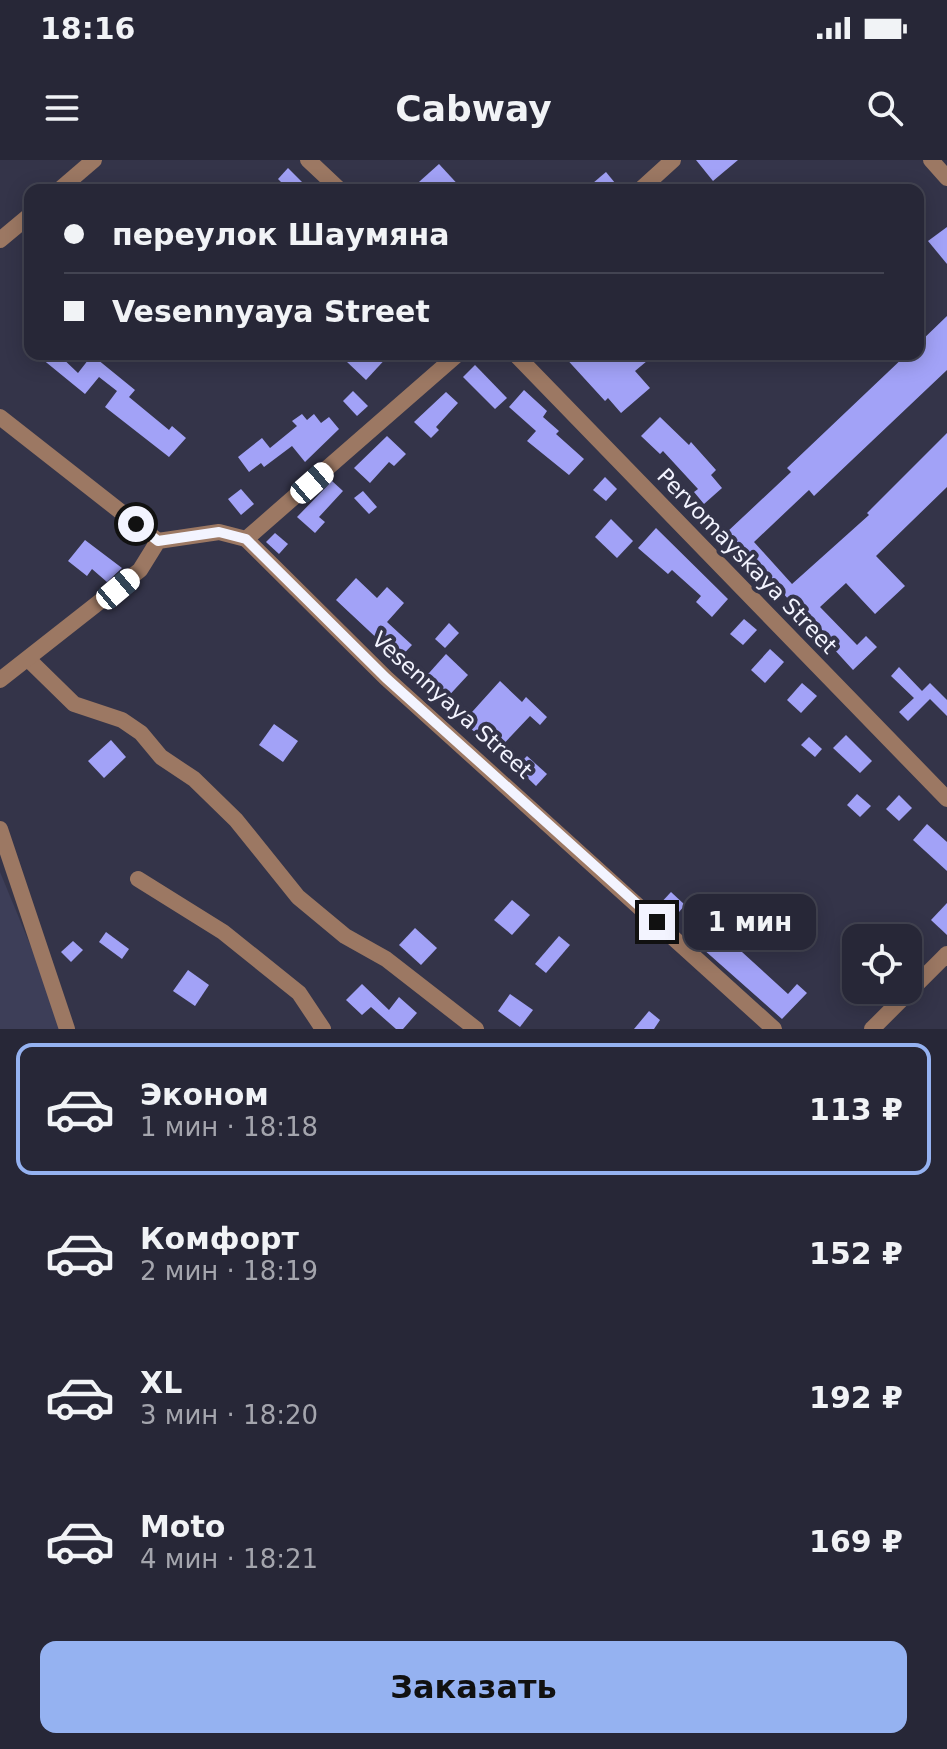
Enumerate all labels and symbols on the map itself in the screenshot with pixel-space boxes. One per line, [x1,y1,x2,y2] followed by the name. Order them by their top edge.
[286,458,338,508] car
[652,463,842,659] street label: Pervomayskaya Street
[118,506,154,542] route start
[92,564,144,614] car
[367,627,537,784] street label: Vesennyaya Street
[685,894,817,950] callout: 1 мин
[639,904,675,940] route end

